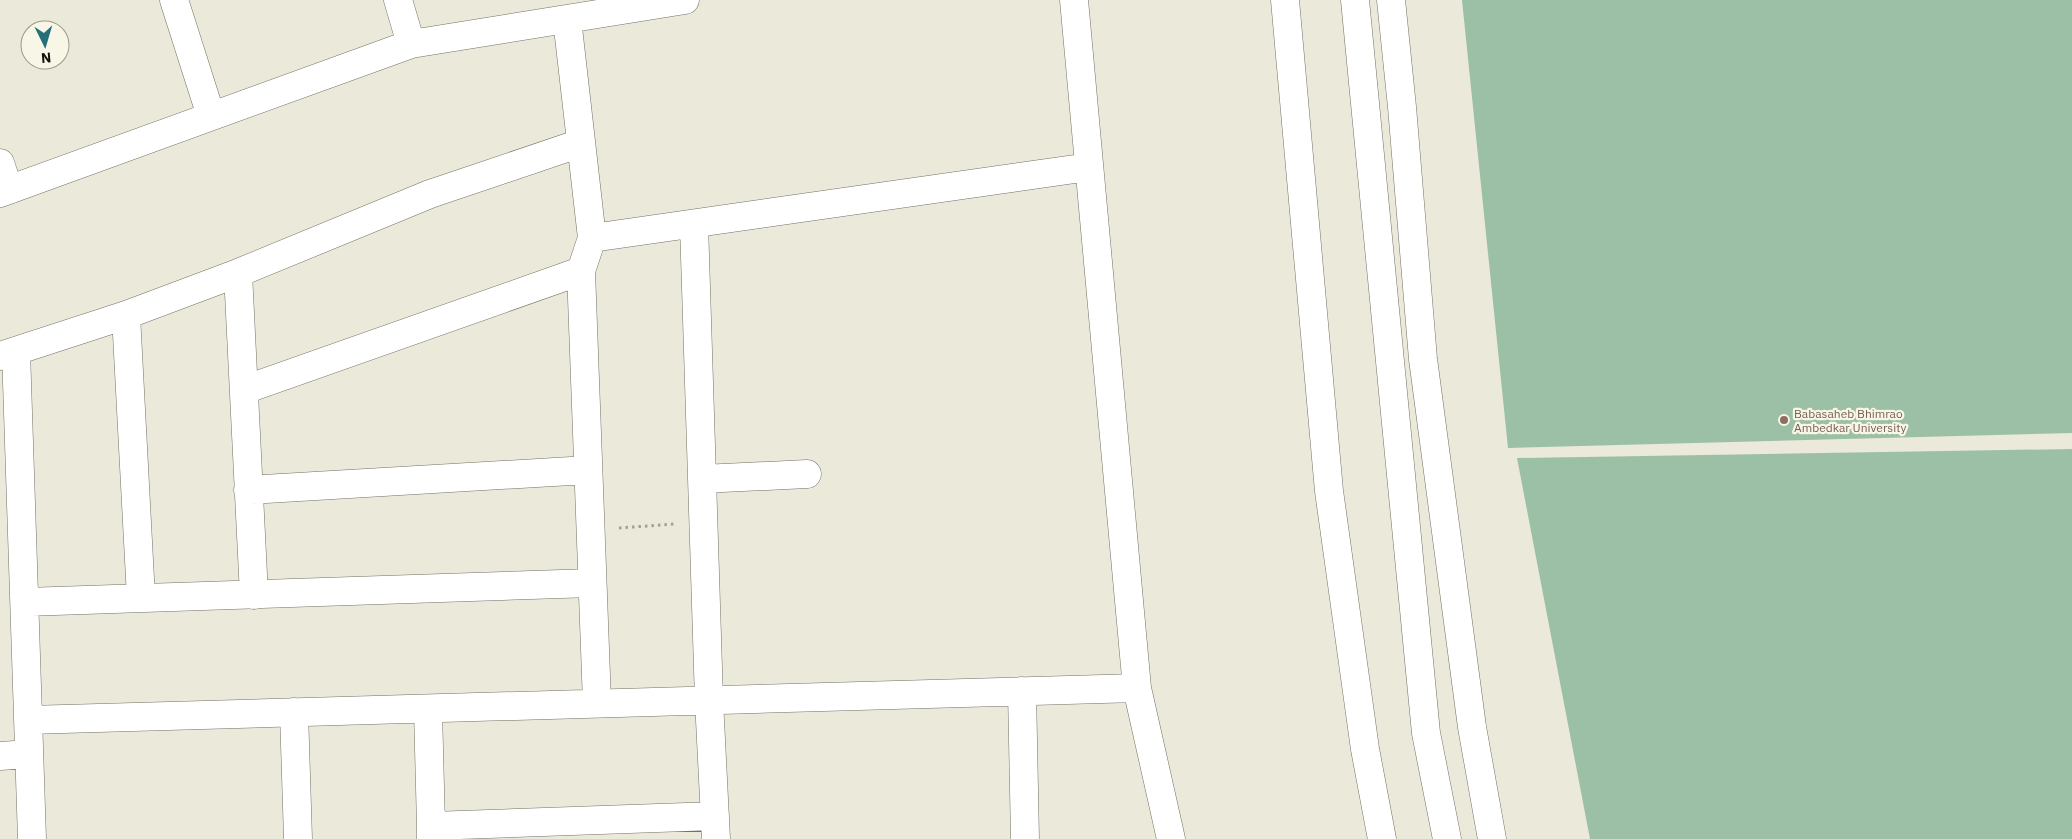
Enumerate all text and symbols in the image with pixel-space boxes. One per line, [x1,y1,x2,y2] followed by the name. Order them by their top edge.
[20,20,70,70] north arrow
[40,49,52,67] text: N
[1794,406,1906,435] place label: Babasaheb Bhimrao Ambedkar University
[1778,414,1790,426] marker: Babasaheb Bhimrao Ambedkar University

